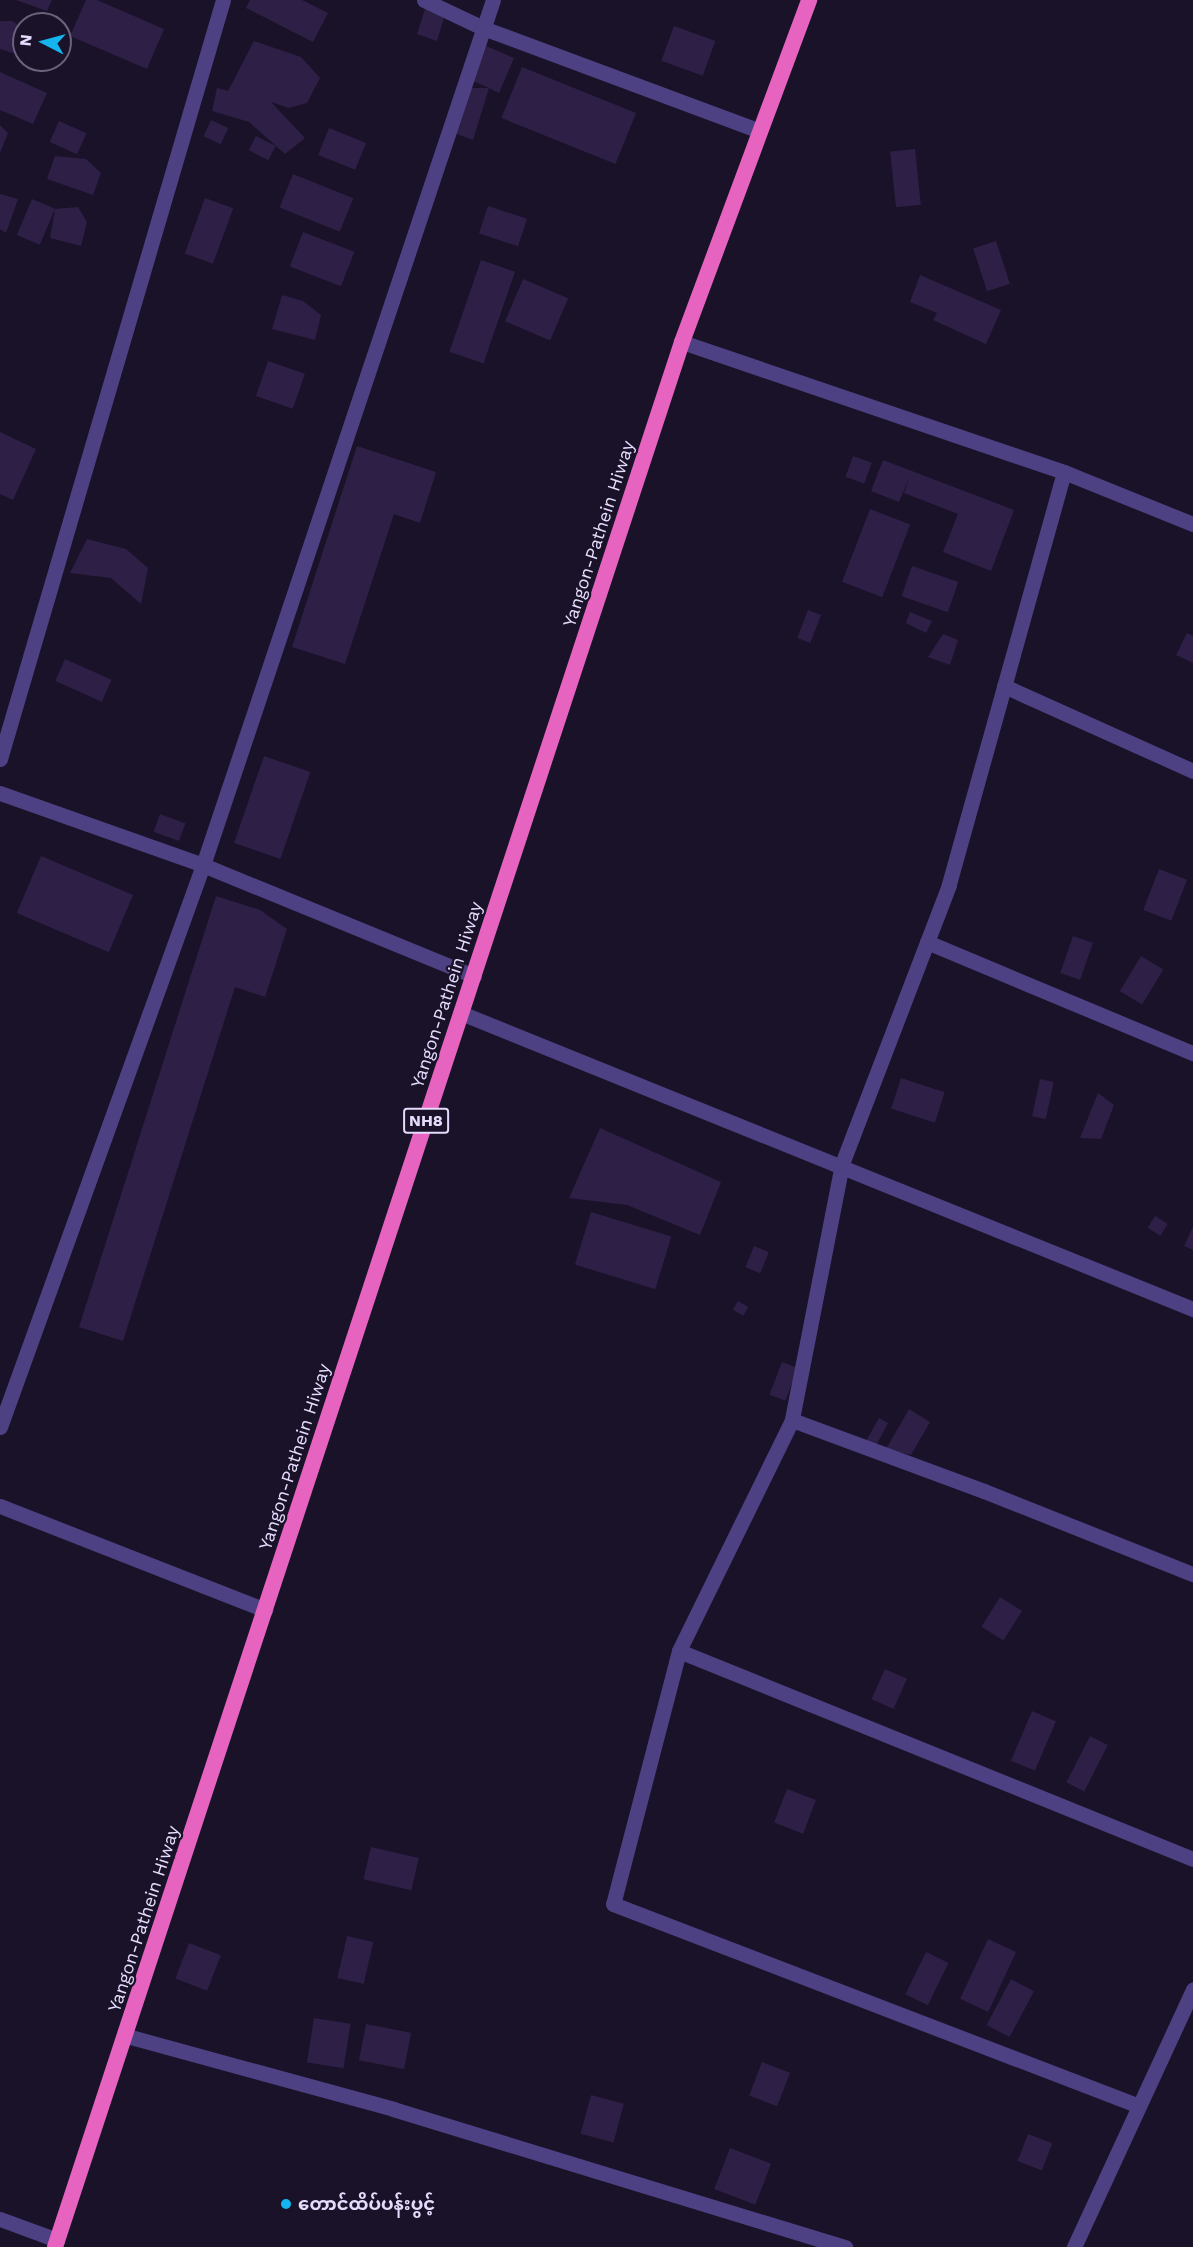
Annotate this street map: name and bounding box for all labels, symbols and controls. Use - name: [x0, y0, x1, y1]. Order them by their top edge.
- north arrow: [12, 12, 72, 72]
- text: N: [16, 33, 36, 47]
- street label: Yangon-Pathein Hiway: [559, 438, 639, 630]
- street label: Yangon-Pathein Hiway: [407, 899, 487, 1091]
- road number: NH8: [402, 1108, 450, 1134]
- street label: Yangon-Pathein Hiway: [255, 1361, 335, 1553]
- street label: Yangon-Pathein Hiway: [104, 1823, 184, 2015]
- place label: တောင်ထိပ်ပန်းပွင့်: [298, 2193, 435, 2215]
- marker: တောင်ထိပ်ပန်းပွင့်: [279, 2197, 293, 2211]

